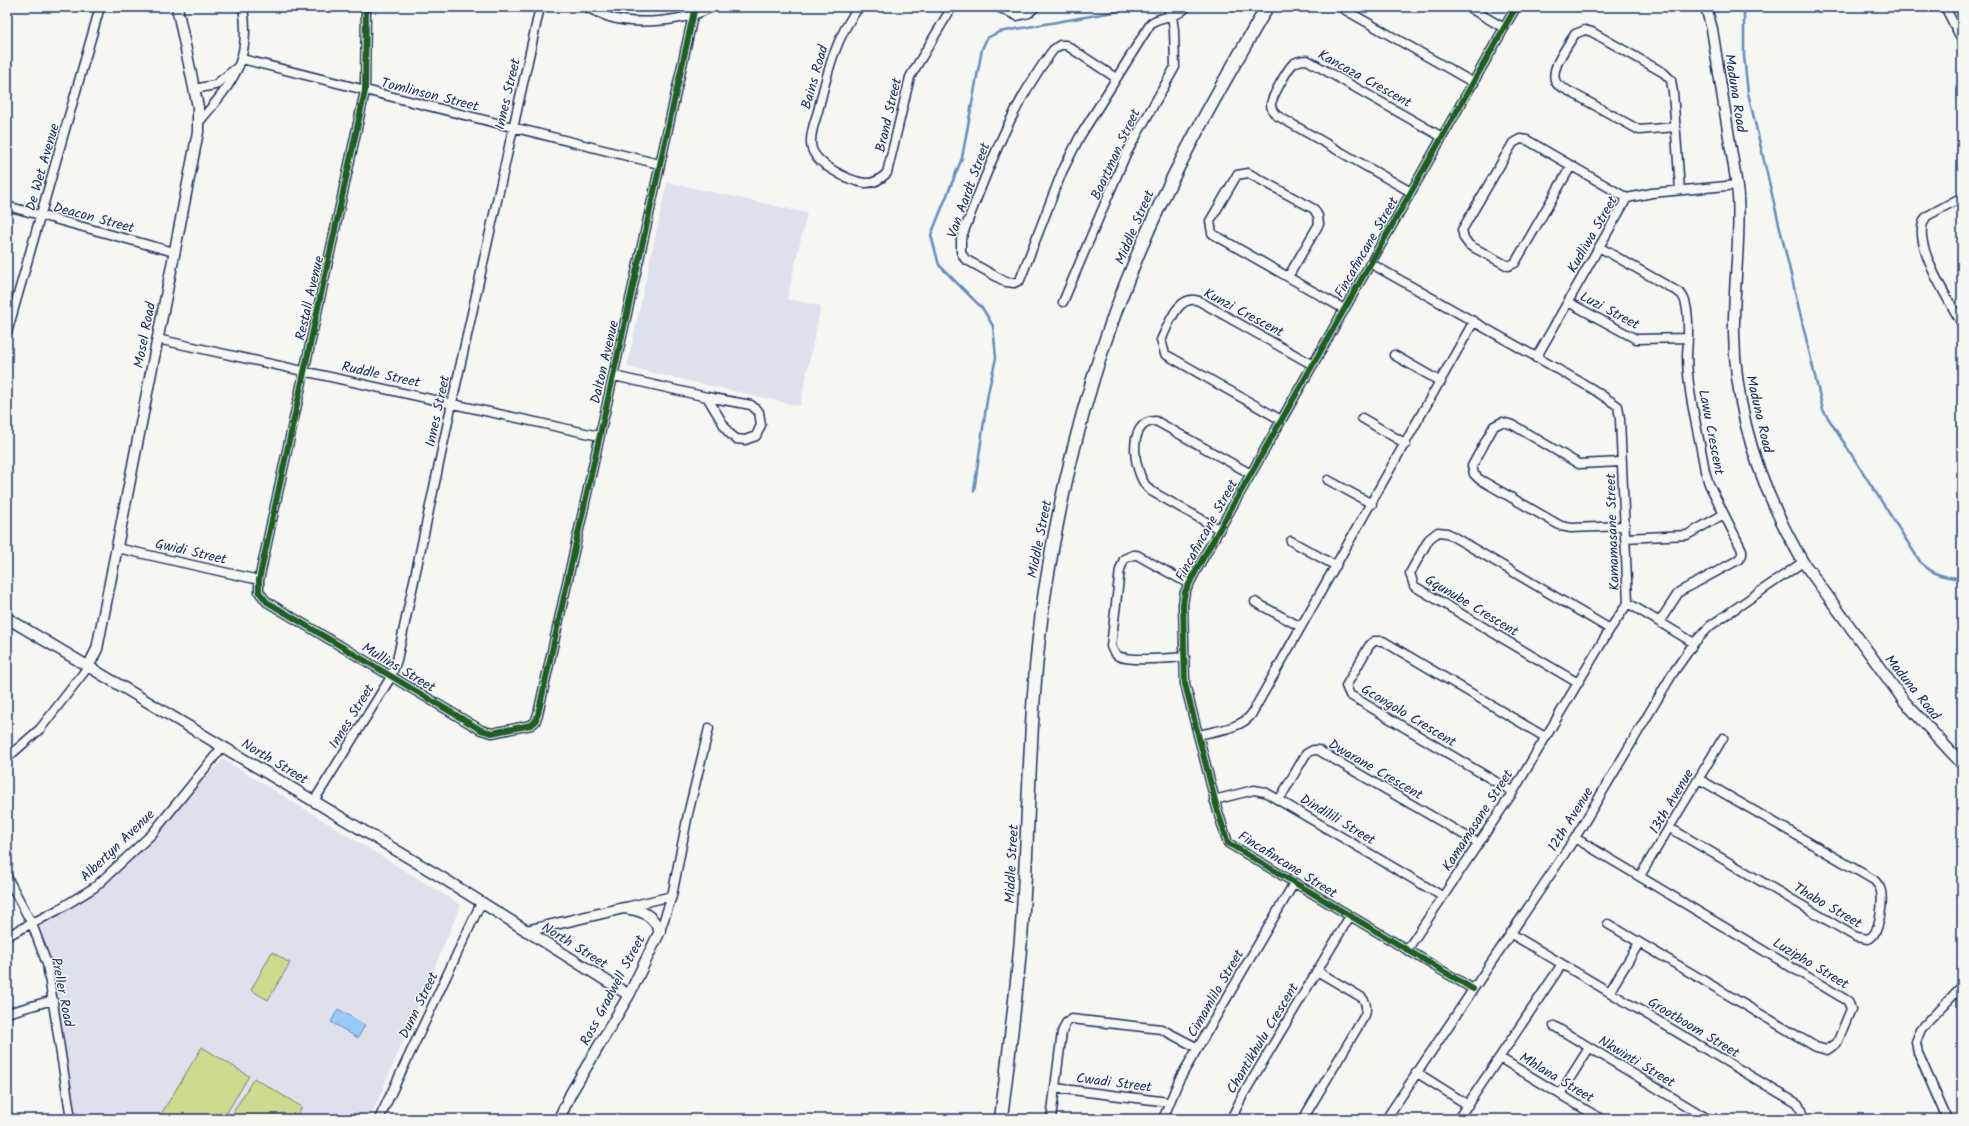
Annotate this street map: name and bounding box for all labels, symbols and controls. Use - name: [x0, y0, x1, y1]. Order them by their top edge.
- street label: Bains Road: [795, 42, 835, 112]
- street label: Kancaza Crescent: [1314, 44, 1416, 114]
- street label: Maduna Road: [1718, 52, 1752, 135]
- street label: Innes Street: [489, 56, 527, 132]
- street label: Tomlinson Street: [379, 72, 482, 118]
- street label: Brand Street: [870, 75, 908, 155]
- street label: Baartman Street: [1085, 105, 1147, 204]
- street label: De Wet Avenue: [20, 120, 66, 214]
- street label: Van Aardt Street: [941, 139, 997, 241]
- street label: Middle Street: [1109, 186, 1161, 268]
- street label: Kudliwa Street: [1562, 191, 1624, 277]
- street label: Fincafincane Street: [1329, 192, 1405, 302]
- street label: Deacon Street: [51, 197, 137, 239]
- street label: Restall Avenue: [290, 253, 331, 343]
- street label: Kunzi Crescent: [1199, 282, 1288, 344]
- street label: Luzi Street: [1576, 286, 1644, 336]
- street label: Mosel Road: [128, 299, 162, 370]
- street label: Dalton Avenue: [585, 318, 625, 406]
- street label: Ruddle Street: [340, 356, 423, 394]
- street label: Innes Street: [420, 373, 456, 449]
- street label: Maduna Road: [1739, 373, 1779, 456]
- street label: Lawu Crescent: [1692, 388, 1730, 477]
- street label: Kamamasane Street: [1600, 472, 1626, 591]
- street label: Fincafincane Street: [1170, 475, 1244, 585]
- street label: Middle Street: [1022, 498, 1058, 580]
- street label: Gwidi Street: [153, 533, 229, 571]
- street label: Gqunube Crescent: [1420, 569, 1523, 643]
- street label: Mullins Street: [357, 637, 440, 699]
- street label: Maduna Road: [1879, 650, 1946, 726]
- street label: Innes Street: [323, 679, 381, 753]
- street label: Gcongolo Crescent: [1357, 679, 1461, 753]
- street label: North Street: [237, 733, 313, 791]
- street label: Dwarane Crescent: [1324, 734, 1428, 806]
- street label: 13th Avenue: [1644, 764, 1700, 838]
- street label: Kamamasane Street: [1437, 765, 1519, 876]
- street label: 12th Avenue: [1542, 782, 1600, 856]
- street label: Dindilili Street: [1295, 789, 1380, 851]
- street label: Albertyn Avenue: [75, 804, 161, 887]
- street label: Middle Street: [999, 823, 1025, 904]
- street label: Fincafincane Street: [1234, 825, 1342, 905]
- street label: Thabo Street: [1789, 877, 1867, 935]
- street label: North Street: [537, 917, 612, 975]
- street label: Ross Gradwell Street: [574, 931, 652, 1050]
- street label: Luzipho Street: [1768, 932, 1853, 996]
- street label: Cimamlilo Street: [1182, 945, 1250, 1042]
- street label: Preller Road: [45, 956, 80, 1030]
- street label: Dunn Street: [393, 968, 445, 1043]
- street label: Chantikhulu Crescent: [1221, 978, 1305, 1098]
- street label: Grootboom Street: [1643, 992, 1744, 1064]
- street label: Nkwinti Street: [1594, 1030, 1680, 1094]
- street label: Mhlana Street: [1515, 1047, 1599, 1109]
- street label: Cwadi Street: [1075, 1067, 1153, 1099]

